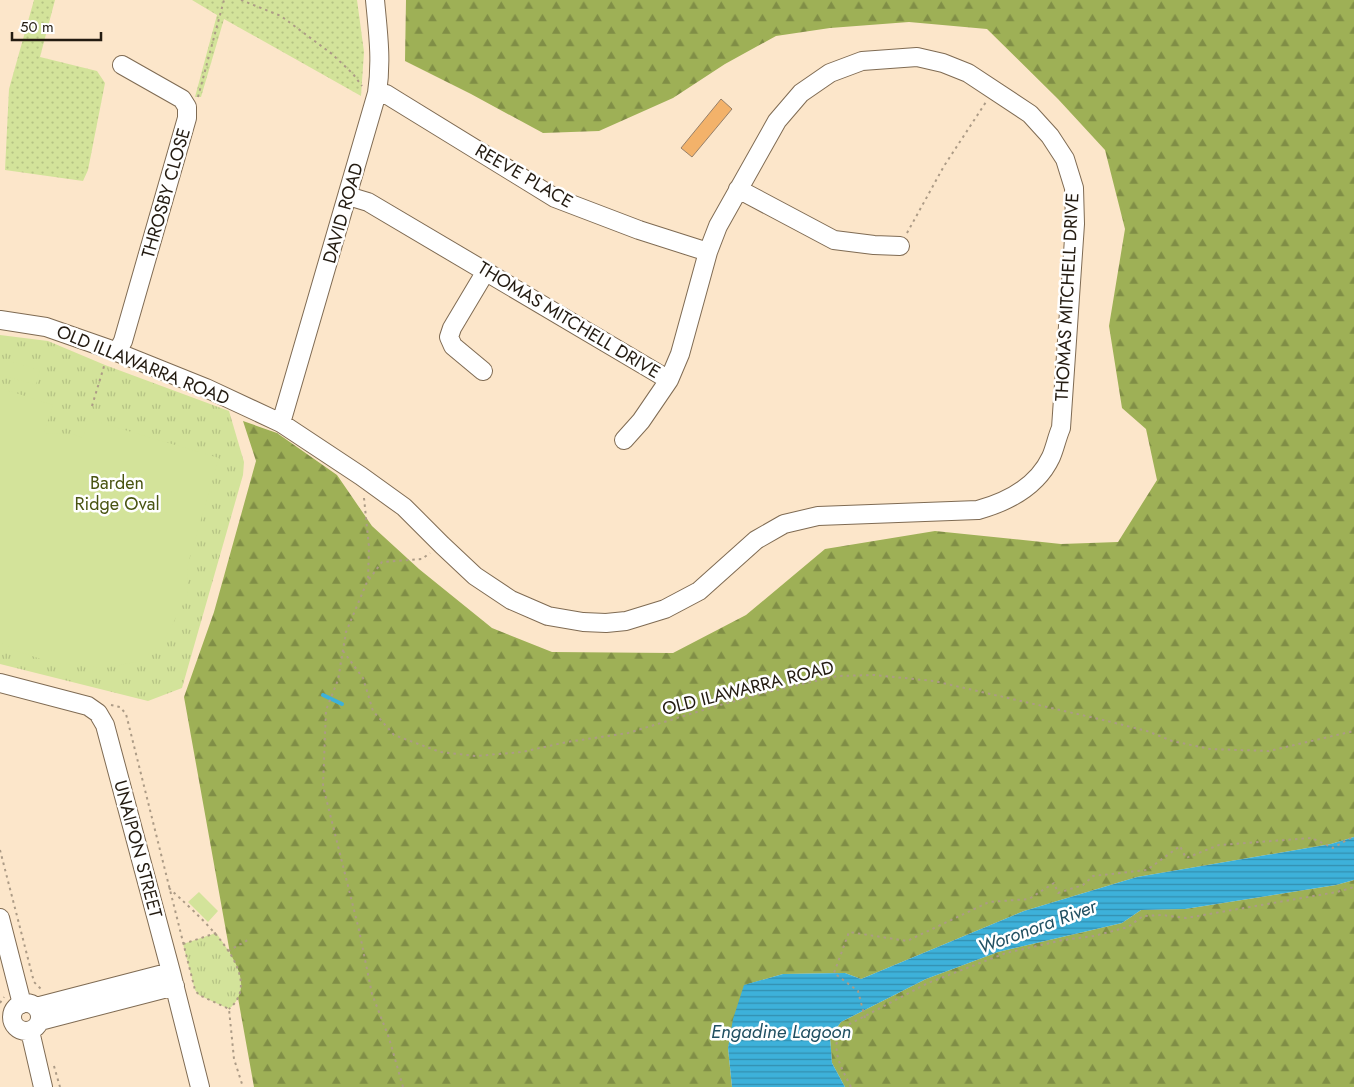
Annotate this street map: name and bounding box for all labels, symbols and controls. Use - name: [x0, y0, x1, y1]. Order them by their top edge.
- scale bar: [12, 10, 101, 42]
- text: 50 m: [20, 16, 54, 38]
- street label: THROSBY CLOSE: [135, 125, 197, 261]
- street label: REEVE PLACE: [470, 137, 578, 215]
- street label: DAVID ROAD: [316, 160, 370, 266]
- street label: THOMAS MITCHELL DRIVE: [1049, 192, 1085, 402]
- street label: THOMAS MITCHELL DRIVE: [473, 255, 665, 385]
- street label: OLD ILLAWARRA ROAD: [53, 318, 233, 412]
- park label: Barden Ridge Oval: [74, 470, 160, 517]
- street label: OLD ILAWARRA ROAD: [659, 654, 837, 722]
- street label: UNAIPON STREET: [107, 777, 169, 921]
- water label: Woronora River: [974, 892, 1102, 960]
- water label: Engadine Lagoon: [711, 1018, 851, 1045]

